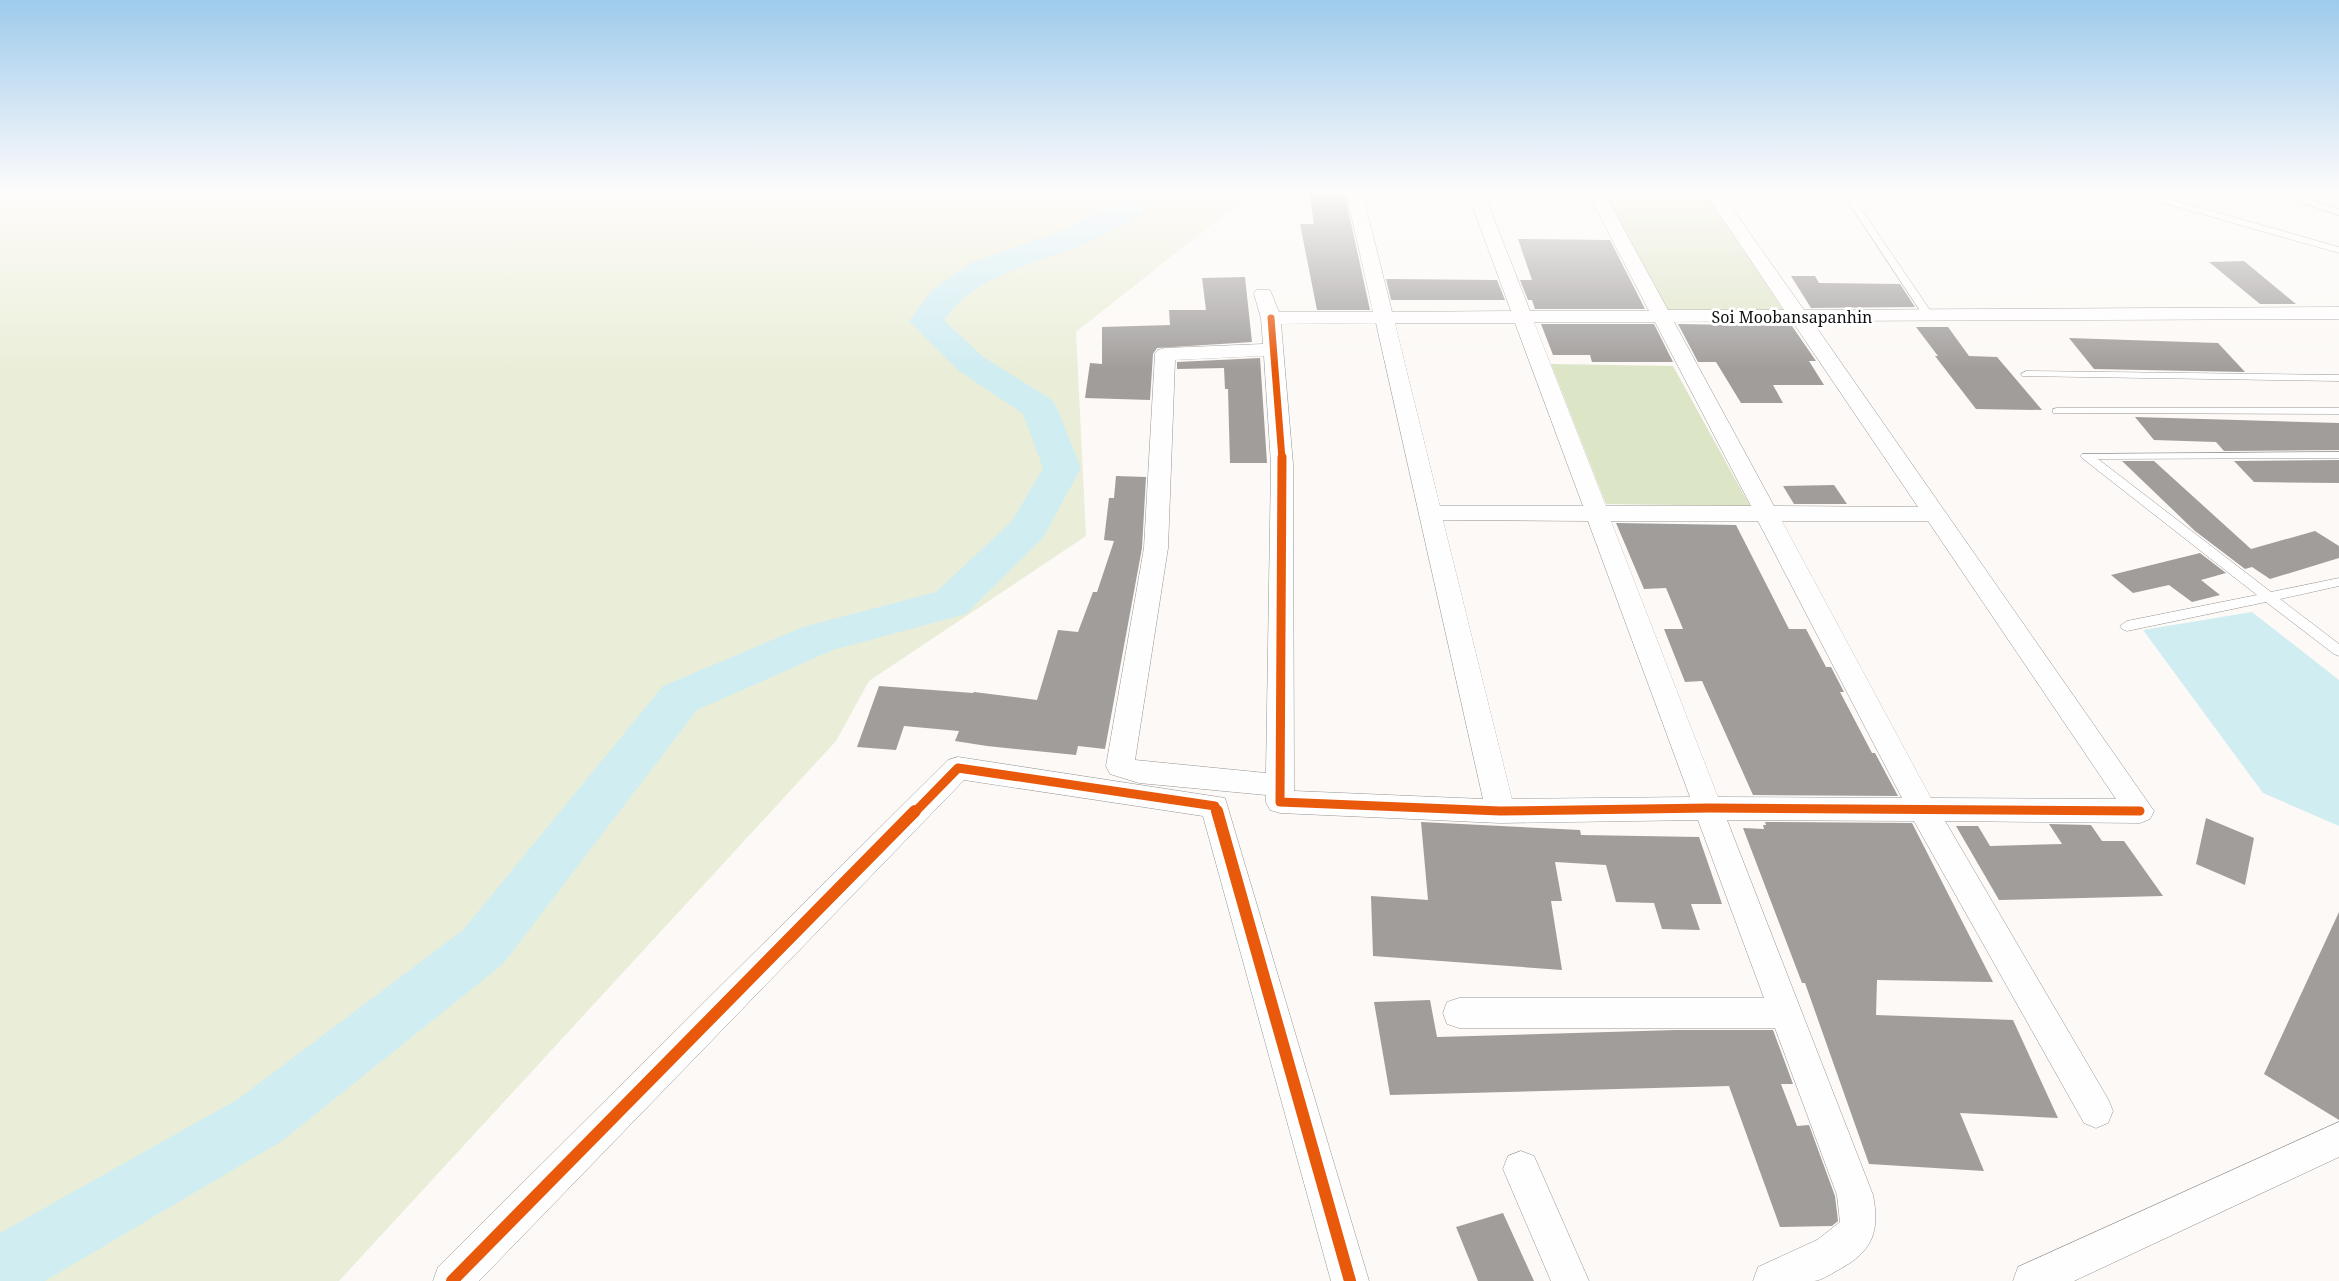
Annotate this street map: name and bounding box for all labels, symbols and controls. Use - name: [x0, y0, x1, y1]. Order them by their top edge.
- street label: Soi Moobansapanhin: [1712, 306, 1872, 328]

